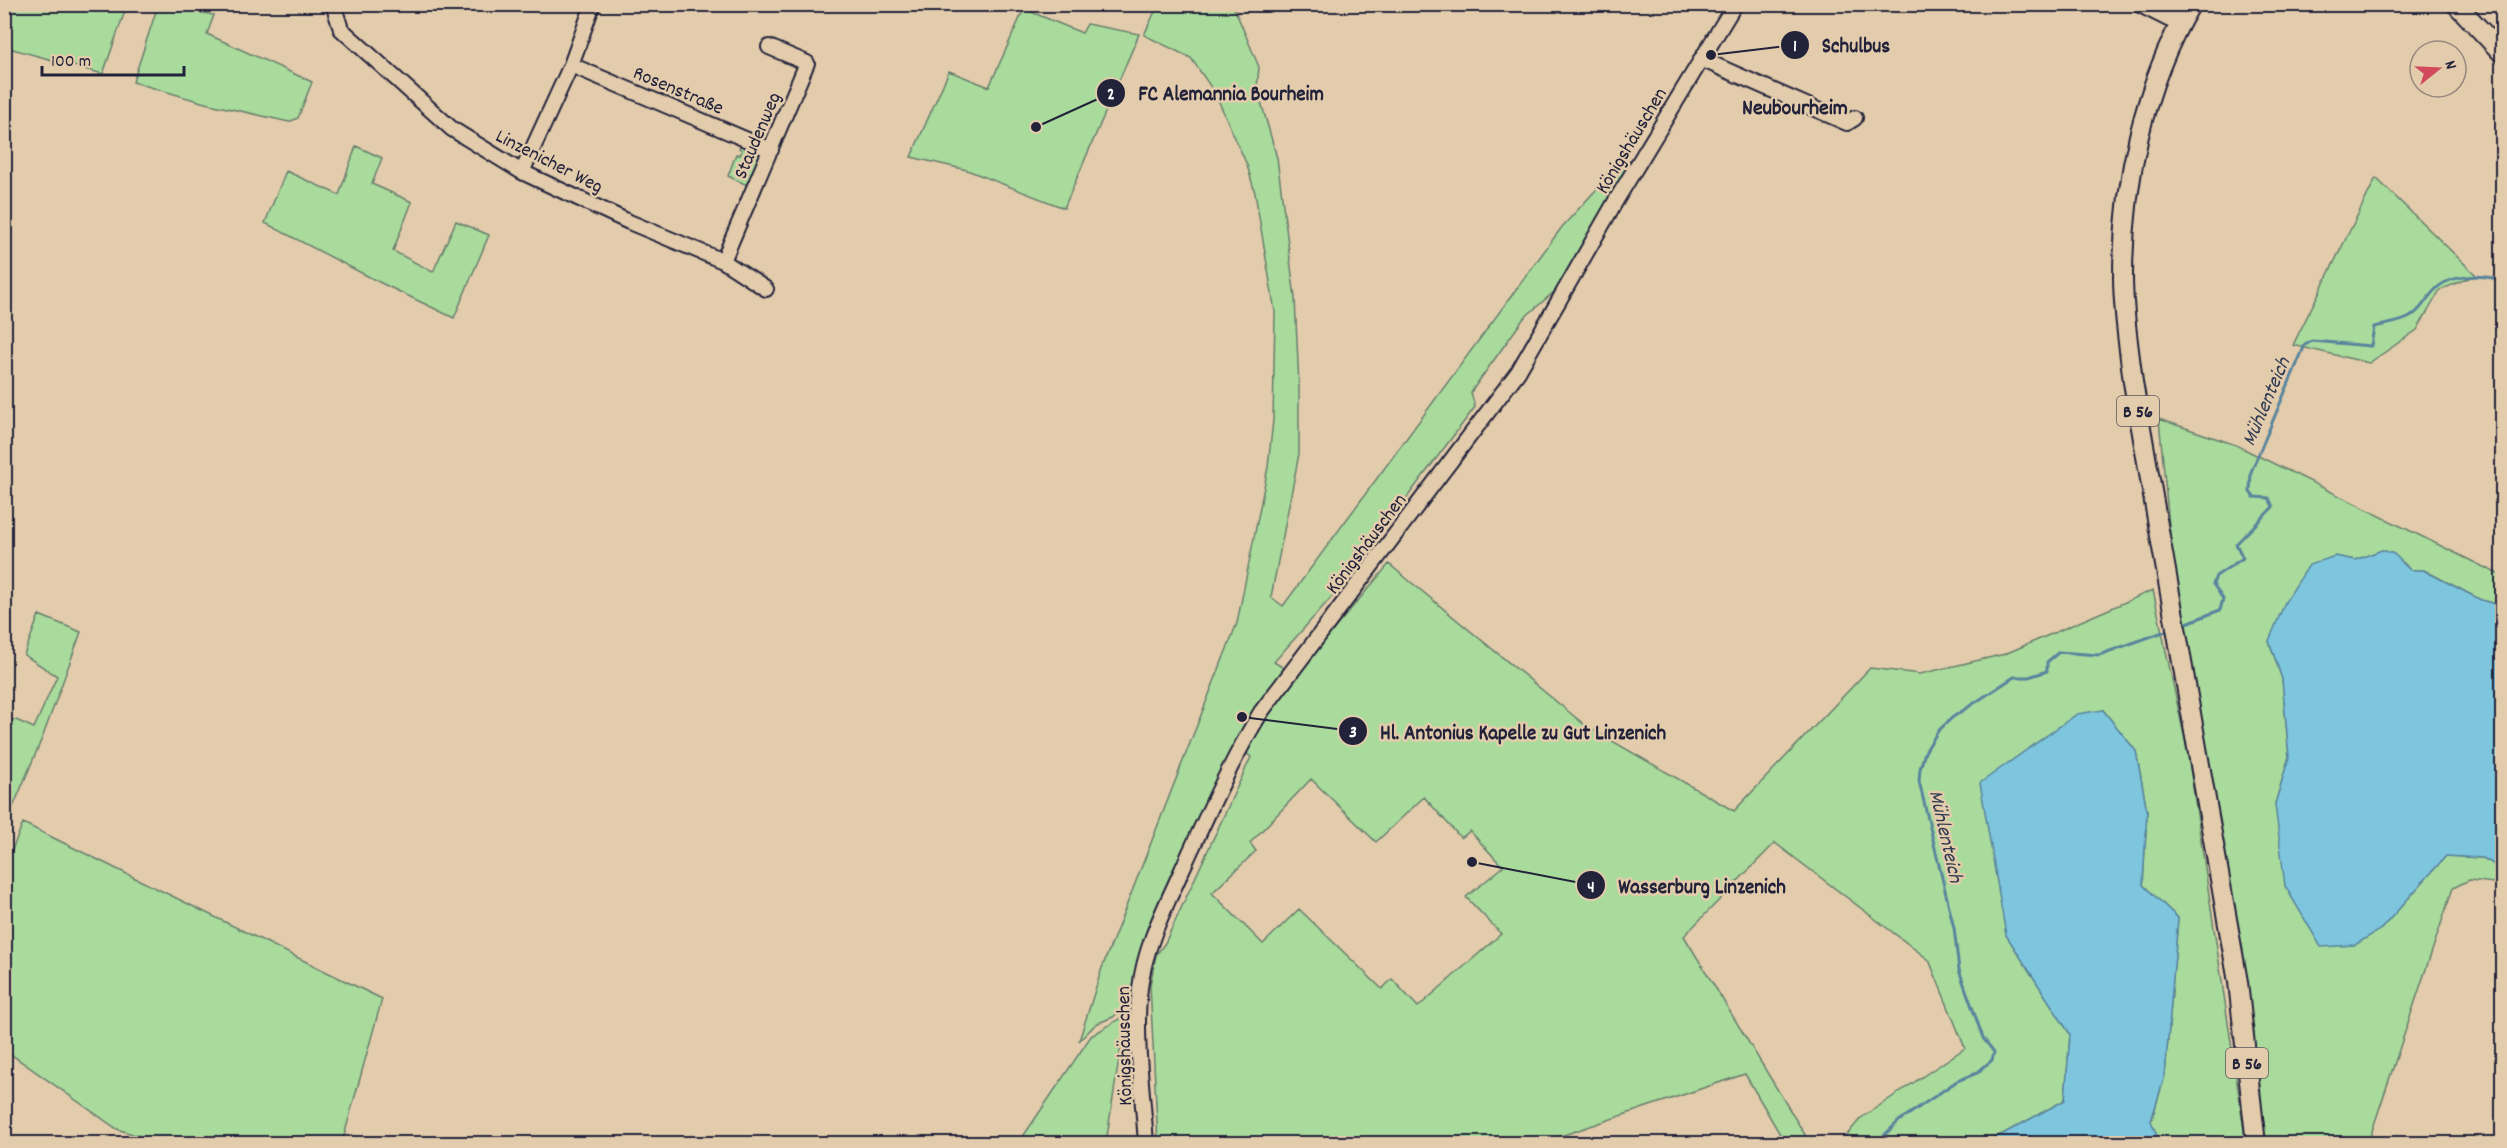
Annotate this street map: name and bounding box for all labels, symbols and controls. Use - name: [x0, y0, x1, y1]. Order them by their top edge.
- callout: Schulbus: [1780, 25, 1902, 64]
- text: Schulbus: [1822, 33, 1890, 63]
- text: 1: [1793, 35, 1797, 60]
- scale bar: [42, 39, 184, 77]
- north arrow: [2408, 39, 2468, 99]
- text: 100 m: [51, 50, 91, 75]
- text: N: [2438, 58, 2462, 73]
- street label: Rosenstraße: [628, 60, 728, 123]
- callout: FC Alemannia Bourheim: [1096, 73, 1336, 112]
- text: FC Alemannia Bourheim: [1138, 81, 1324, 111]
- text: 2: [1107, 83, 1115, 108]
- street label: Königshäuschen: [1590, 83, 1675, 200]
- street label: Staudenweg: [728, 88, 790, 184]
- district label: Neubourheim: [1742, 94, 1848, 125]
- street label: Linzenicher Weg: [490, 124, 607, 202]
- water label: Mühlenteich: [2236, 352, 2300, 451]
- road number: B 56: [2117, 396, 2159, 426]
- street label: Königshäuschen: [1320, 489, 1415, 601]
- callout: Hl. Antonius Kapelle zu Gut Linzenich: [1338, 712, 1678, 751]
- text: Hl. Antonius Kapelle zu Gut Linzenich: [1380, 720, 1666, 750]
- text: 3: [1349, 721, 1357, 746]
- water label: Mühlenteich: [1919, 788, 1970, 887]
- callout: Wasserburg Linzenich: [1576, 866, 1798, 905]
- text: Wasserburg Linzenich: [1618, 874, 1786, 904]
- text: 4: [1587, 876, 1595, 901]
- street label: Königshäuschen: [1111, 986, 1141, 1106]
- road number: B 56: [2226, 1048, 2268, 1078]

